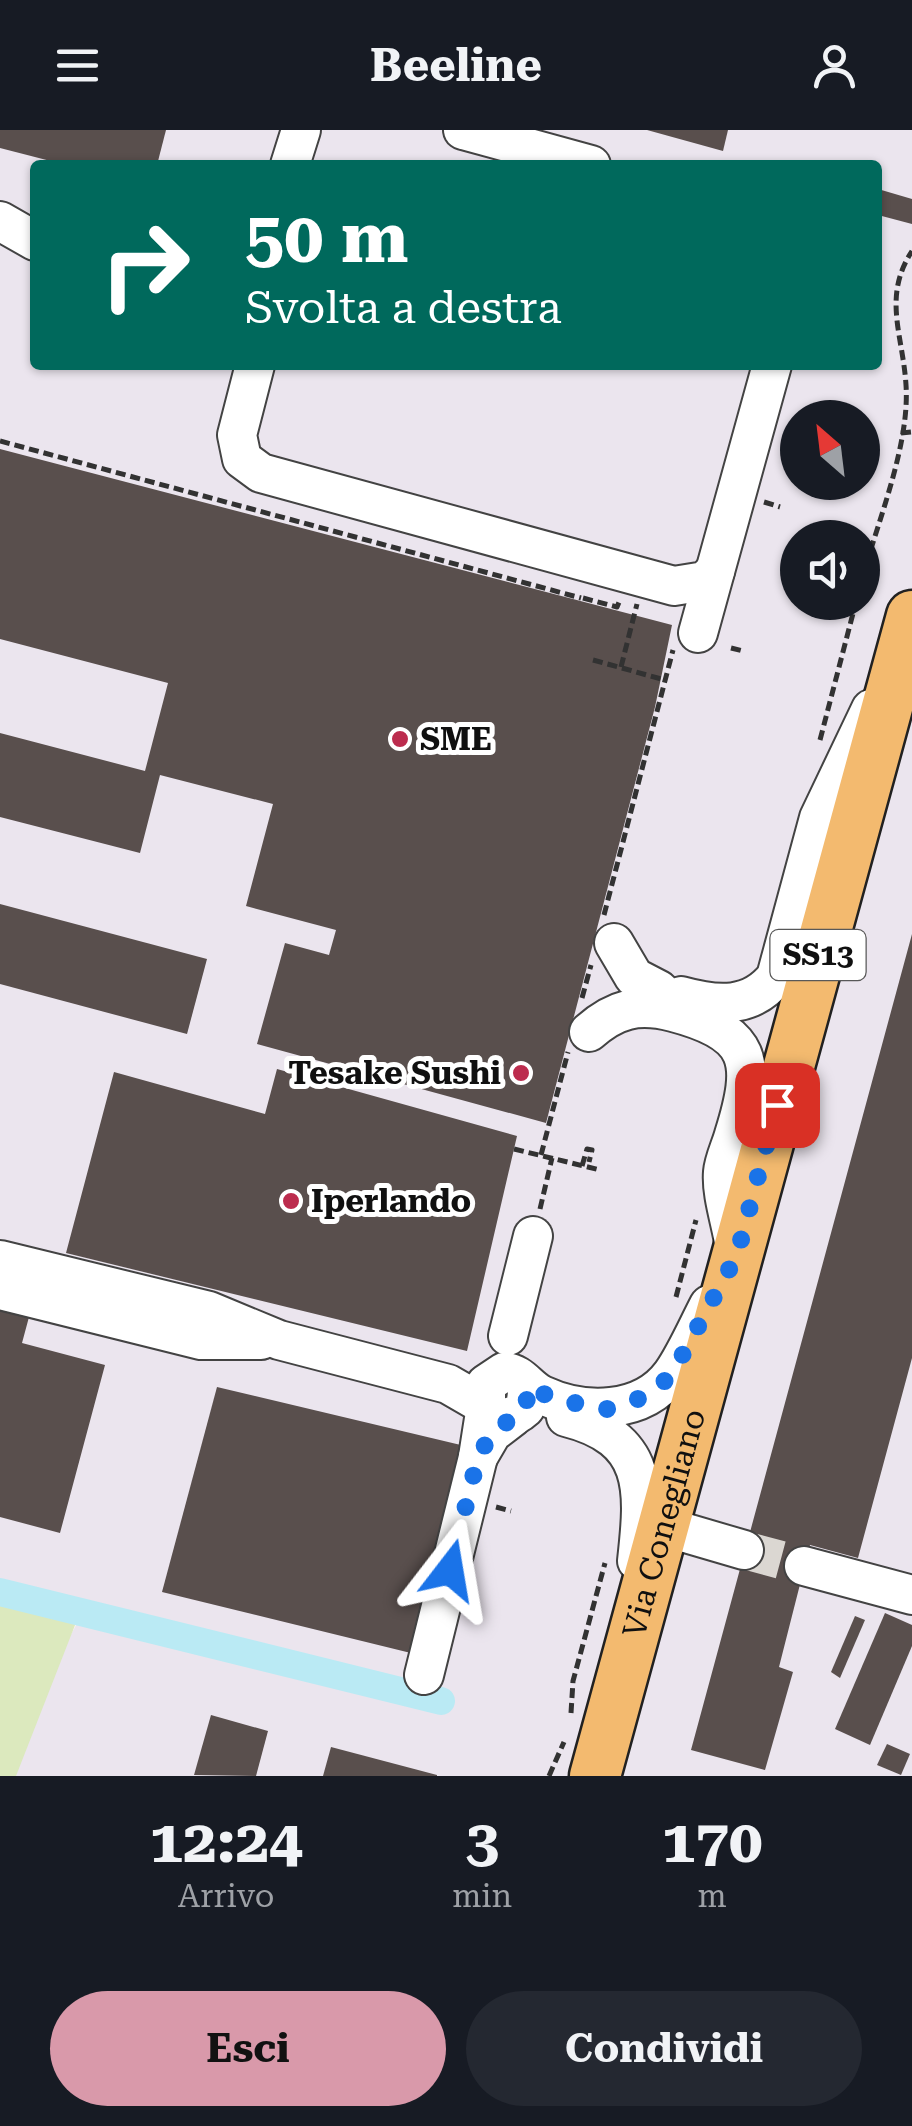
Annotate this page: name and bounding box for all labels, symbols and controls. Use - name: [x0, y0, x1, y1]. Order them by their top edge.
- icon: menu: [50, 38, 105, 93]
- icon: person: [807, 38, 862, 93]
- text: Beeline: [370, 39, 542, 92]
- text: 50 m: [245, 197, 409, 279]
- icon: right: [80, 200, 210, 330]
- text: Svolta a destra: [245, 281, 562, 334]
- north arrow: [780, 400, 880, 500]
- map controls: [780, 400, 880, 620]
- button: sound: [780, 520, 880, 620]
- place label: SME: [420, 720, 492, 758]
- marker: SME: [389, 728, 411, 750]
- road number: SS13: [770, 930, 866, 980]
- place label: Tesake Sushi: [288, 1054, 501, 1092]
- marker: Tesake Sushi: [510, 1062, 532, 1084]
- pin: [735, 1063, 820, 1148]
- icon: arrive: [750, 1078, 805, 1133]
- place label: Iperlando: [311, 1182, 471, 1220]
- marker: Iperlando: [280, 1190, 302, 1212]
- street label: Via Conegliano: [615, 1405, 713, 1642]
- position arrow: [398, 1518, 502, 1622]
- text: 12:24: [149, 1806, 303, 1877]
- text: 3: [465, 1806, 499, 1877]
- text: 170: [662, 1806, 763, 1877]
- text: Arrivo: [178, 1877, 274, 1915]
- text: min: [452, 1877, 512, 1915]
- text: m: [698, 1877, 727, 1915]
- button: Esci: [50, 1991, 446, 2106]
- button: Condividi: [466, 1991, 862, 2106]

